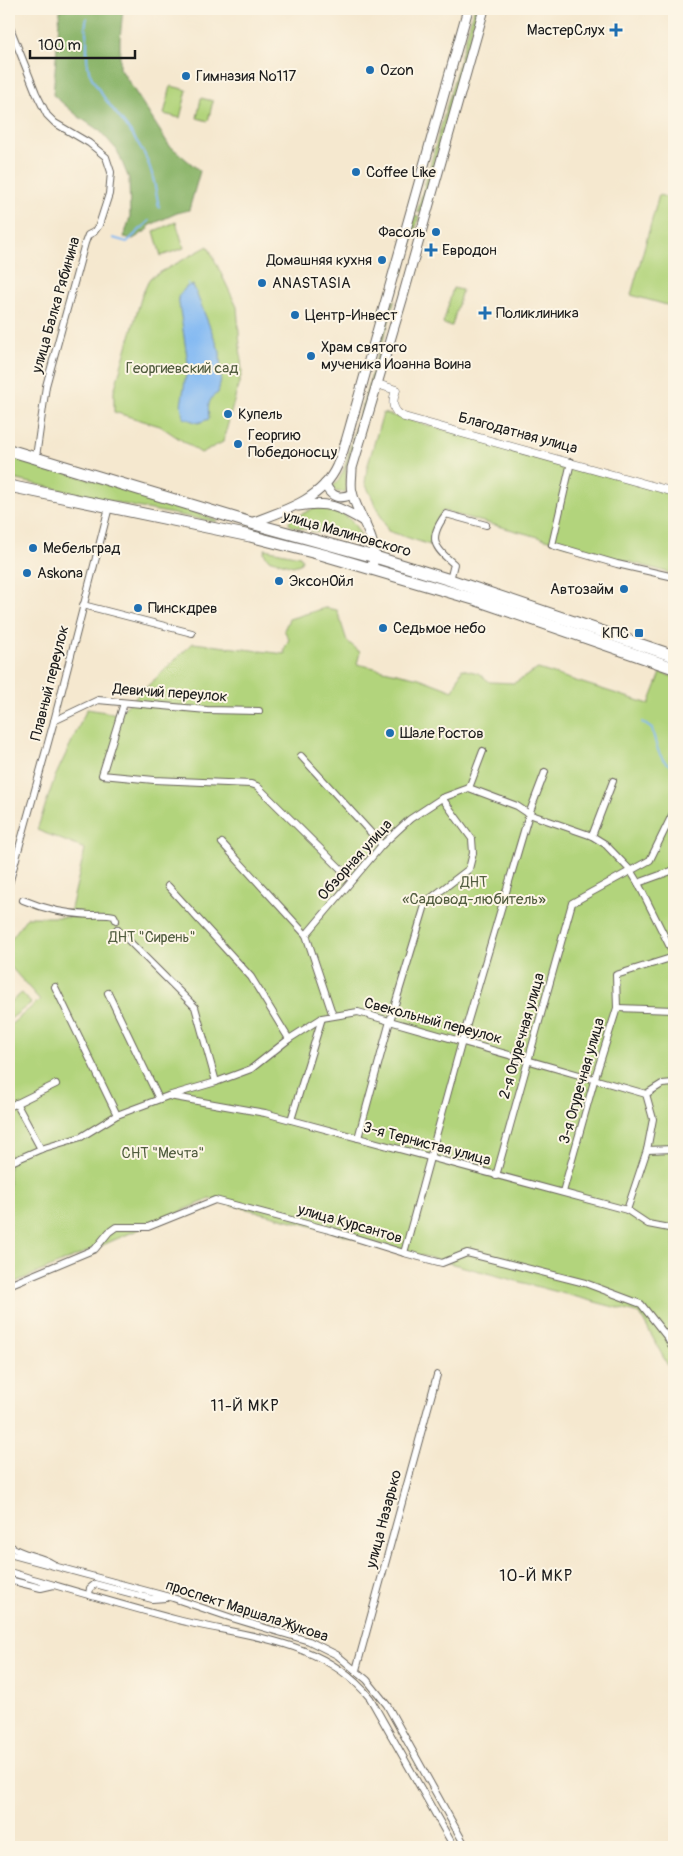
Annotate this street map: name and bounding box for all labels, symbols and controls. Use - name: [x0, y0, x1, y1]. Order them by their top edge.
- place label: МастерСлух: [527, 21, 605, 40]
- marker: МастерСлух: [609, 23, 623, 37]
- scale bar: [30, 28, 135, 60]
- text: 100 m: [38, 36, 81, 55]
- place label: Ozon: [380, 61, 414, 80]
- marker: Ozon: [364, 64, 376, 76]
- place label: Гимназия №117: [196, 67, 296, 86]
- marker: Гимназия №117: [180, 70, 192, 82]
- place label: Coffee Like: [366, 163, 437, 182]
- marker: Coffee Like: [350, 166, 362, 178]
- place label: Фасоль: [379, 223, 426, 242]
- marker: Фасоль: [430, 226, 442, 238]
- street label: улица Балка Рябинина: [27, 235, 85, 376]
- place label: Евродон: [442, 241, 497, 260]
- marker: Евродон: [424, 243, 438, 257]
- place label: Домашняя кухня: [265, 251, 372, 270]
- marker: Домашняя кухня: [376, 254, 388, 266]
- place label: ANASTASIA: [272, 274, 351, 293]
- marker: ANASTASIA: [256, 277, 268, 289]
- place label: Поликлиника: [496, 304, 579, 323]
- place label: Центр-Инвест: [305, 306, 398, 325]
- marker: Поликлиника: [478, 306, 492, 320]
- marker: Центр-Инвест: [289, 309, 301, 321]
- place label: Храм святого мученика Иоанна Воина: [321, 338, 471, 374]
- marker: Храм святого мученика Иоанна Воина: [305, 350, 317, 362]
- park label: Георгиевский сад: [126, 359, 238, 378]
- place label: Купель: [238, 405, 283, 424]
- marker: Купель: [222, 408, 234, 420]
- street label: Благодатная улица: [456, 408, 580, 458]
- place label: Георгию Победоносцу: [248, 426, 338, 462]
- marker: Георгию Победоносцу: [232, 438, 244, 450]
- street label: улица Малиновского: [280, 506, 413, 561]
- place label: Мебельград: [43, 539, 120, 558]
- marker: Мебельград: [27, 542, 39, 554]
- place label: Askona: [37, 564, 83, 583]
- marker: Askona: [21, 567, 33, 579]
- place label: ЭксонОйл: [289, 572, 354, 591]
- marker: ЭксонОйл: [273, 575, 285, 587]
- place label: Автозайм: [550, 580, 614, 599]
- marker: Автозайм: [618, 583, 630, 595]
- place label: Пинскдрев: [148, 599, 217, 618]
- marker: Пинскдрев: [132, 602, 144, 614]
- place label: Седьмое небо: [393, 619, 486, 638]
- marker: Седьмое небо: [377, 622, 389, 634]
- street label: Плавный переулок: [26, 623, 74, 743]
- place label: КПС: [602, 624, 629, 643]
- marker: КПС: [633, 627, 645, 639]
- street label: Девичий переулок: [111, 679, 228, 706]
- place label: Шале Ростов: [400, 724, 484, 743]
- marker: Шале Ростов: [384, 727, 396, 739]
- street label: Обзорная улица: [314, 815, 396, 904]
- park label: ДНТ «Садовод-любитель»: [402, 873, 546, 909]
- park label: ДНТ "Сирень": [107, 928, 196, 947]
- street label: 2-я Огуречная улица: [495, 971, 549, 1101]
- street label: Свекольный переулок: [362, 993, 504, 1049]
- street label: 3-я Огуречная улица: [555, 1016, 609, 1146]
- street label: 3-я Тернистая улица: [361, 1118, 493, 1170]
- park label: СНТ "Мечта": [122, 1144, 204, 1163]
- street label: улица Курсантов: [295, 1200, 404, 1248]
- district label: 11-Й МКР: [210, 1396, 280, 1416]
- street label: улица Назарько: [361, 1468, 406, 1571]
- district label: 10-Й МКР: [499, 1566, 573, 1586]
- street label: проспект Маршала Жукова: [163, 1576, 331, 1646]

